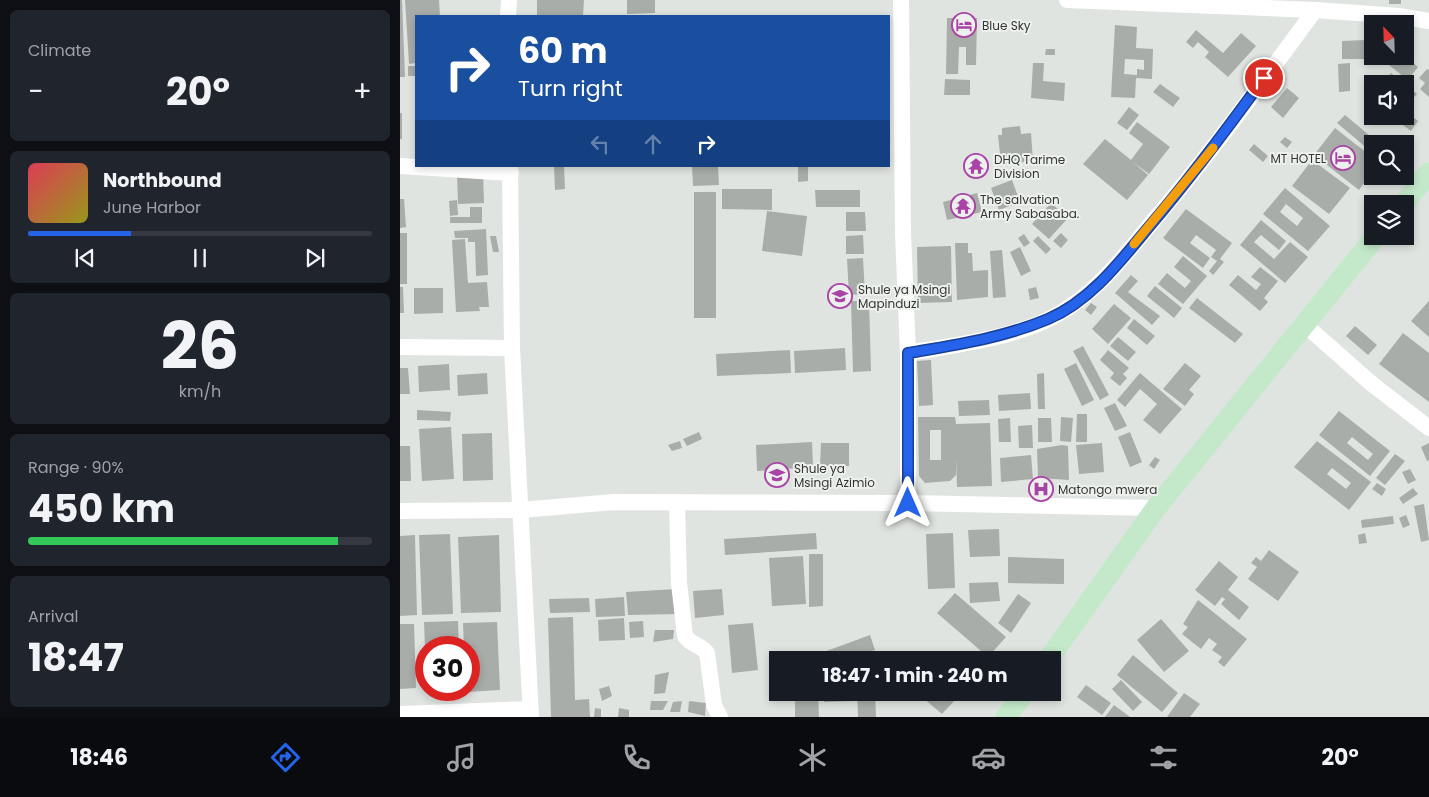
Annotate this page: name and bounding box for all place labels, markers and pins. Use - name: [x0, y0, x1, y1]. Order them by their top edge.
- hotel icon: Blue Sky: [951, 12, 977, 38]
- place label: Blue Sky: [982, 17, 1031, 34]
- pin: [1243, 57, 1285, 99]
- hotel icon: MT HOTEL: [1330, 145, 1356, 171]
- place label: MT HOTEL: [1270, 150, 1326, 167]
- place label: DHQ Tarime Division: [994, 151, 1065, 182]
- temple icon: DHQ Tarime Division: [963, 153, 989, 179]
- place label: The salvation Army Sabasaba.: [980, 191, 1079, 222]
- temple icon: The salvation Army Sabasaba.: [950, 193, 976, 219]
- place label: Shule ya Msingi Mapinduzi: [858, 281, 950, 312]
- school or university icon: Shule ya Msingi Mapinduzi: [827, 283, 853, 309]
- place label: Shule ya Msingi Azimio: [794, 460, 875, 491]
- school or university icon: Shule ya Msingi Azimio: [764, 462, 790, 488]
- hospital icon: Matongo mwera: [1028, 476, 1054, 502]
- place label: Matongo mwera: [1058, 481, 1157, 498]

